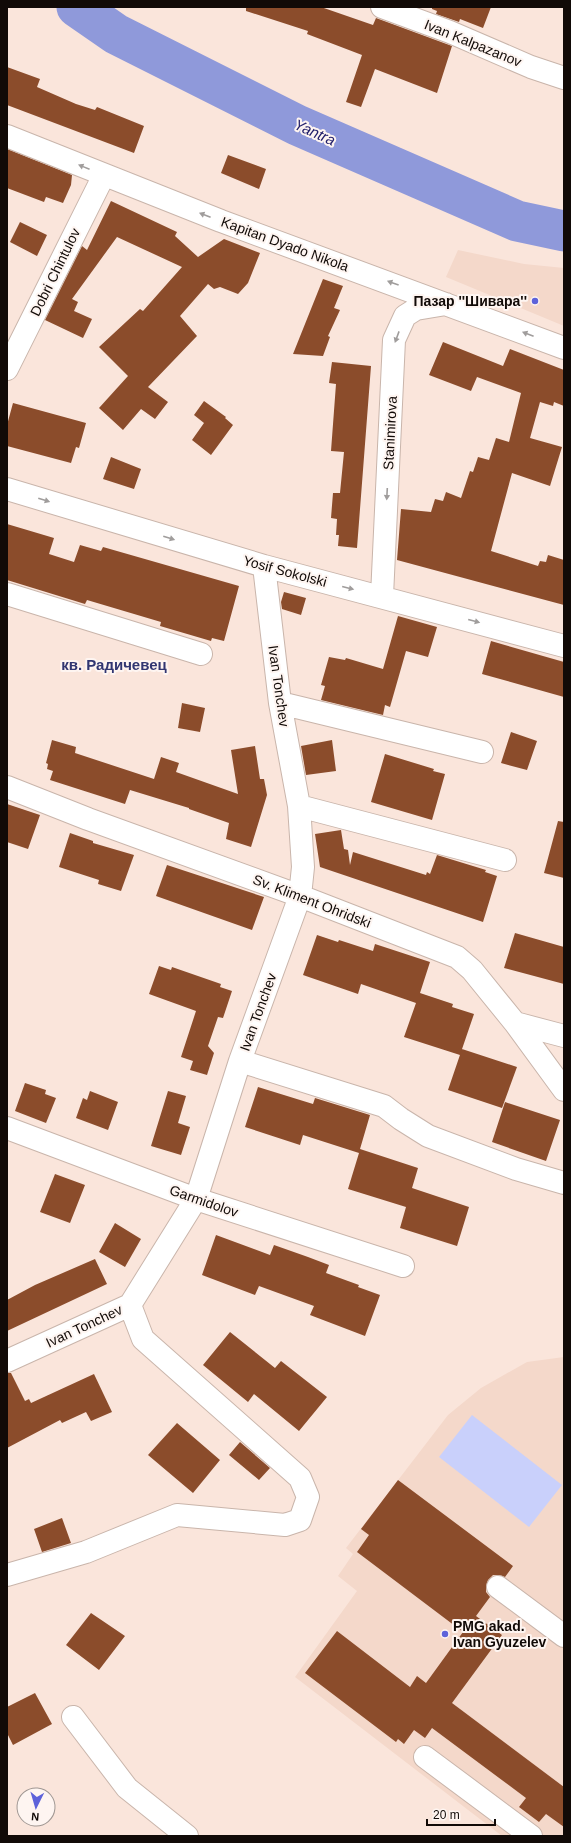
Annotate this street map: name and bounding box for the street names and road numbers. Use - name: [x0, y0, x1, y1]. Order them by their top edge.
- street label: Ivan Kalpazanov: [422, 16, 524, 70]
- street label: Kapitan Dyado Nikola: [219, 213, 351, 275]
- street label: Dobri Chintulov: [27, 225, 83, 319]
- street label: Stanimirova: [380, 395, 400, 470]
- street label: Yosif Sokolski: [241, 552, 329, 590]
- street label: Ivan Tonchev: [265, 644, 293, 728]
- street label: Sv. Kliment Ohridski: [251, 871, 373, 931]
- street label: Ivan Tonchev: [236, 971, 280, 1053]
- street label: Garmidolov: [168, 1182, 240, 1220]
- street label: Ivan Tonchev: [43, 1301, 125, 1351]

